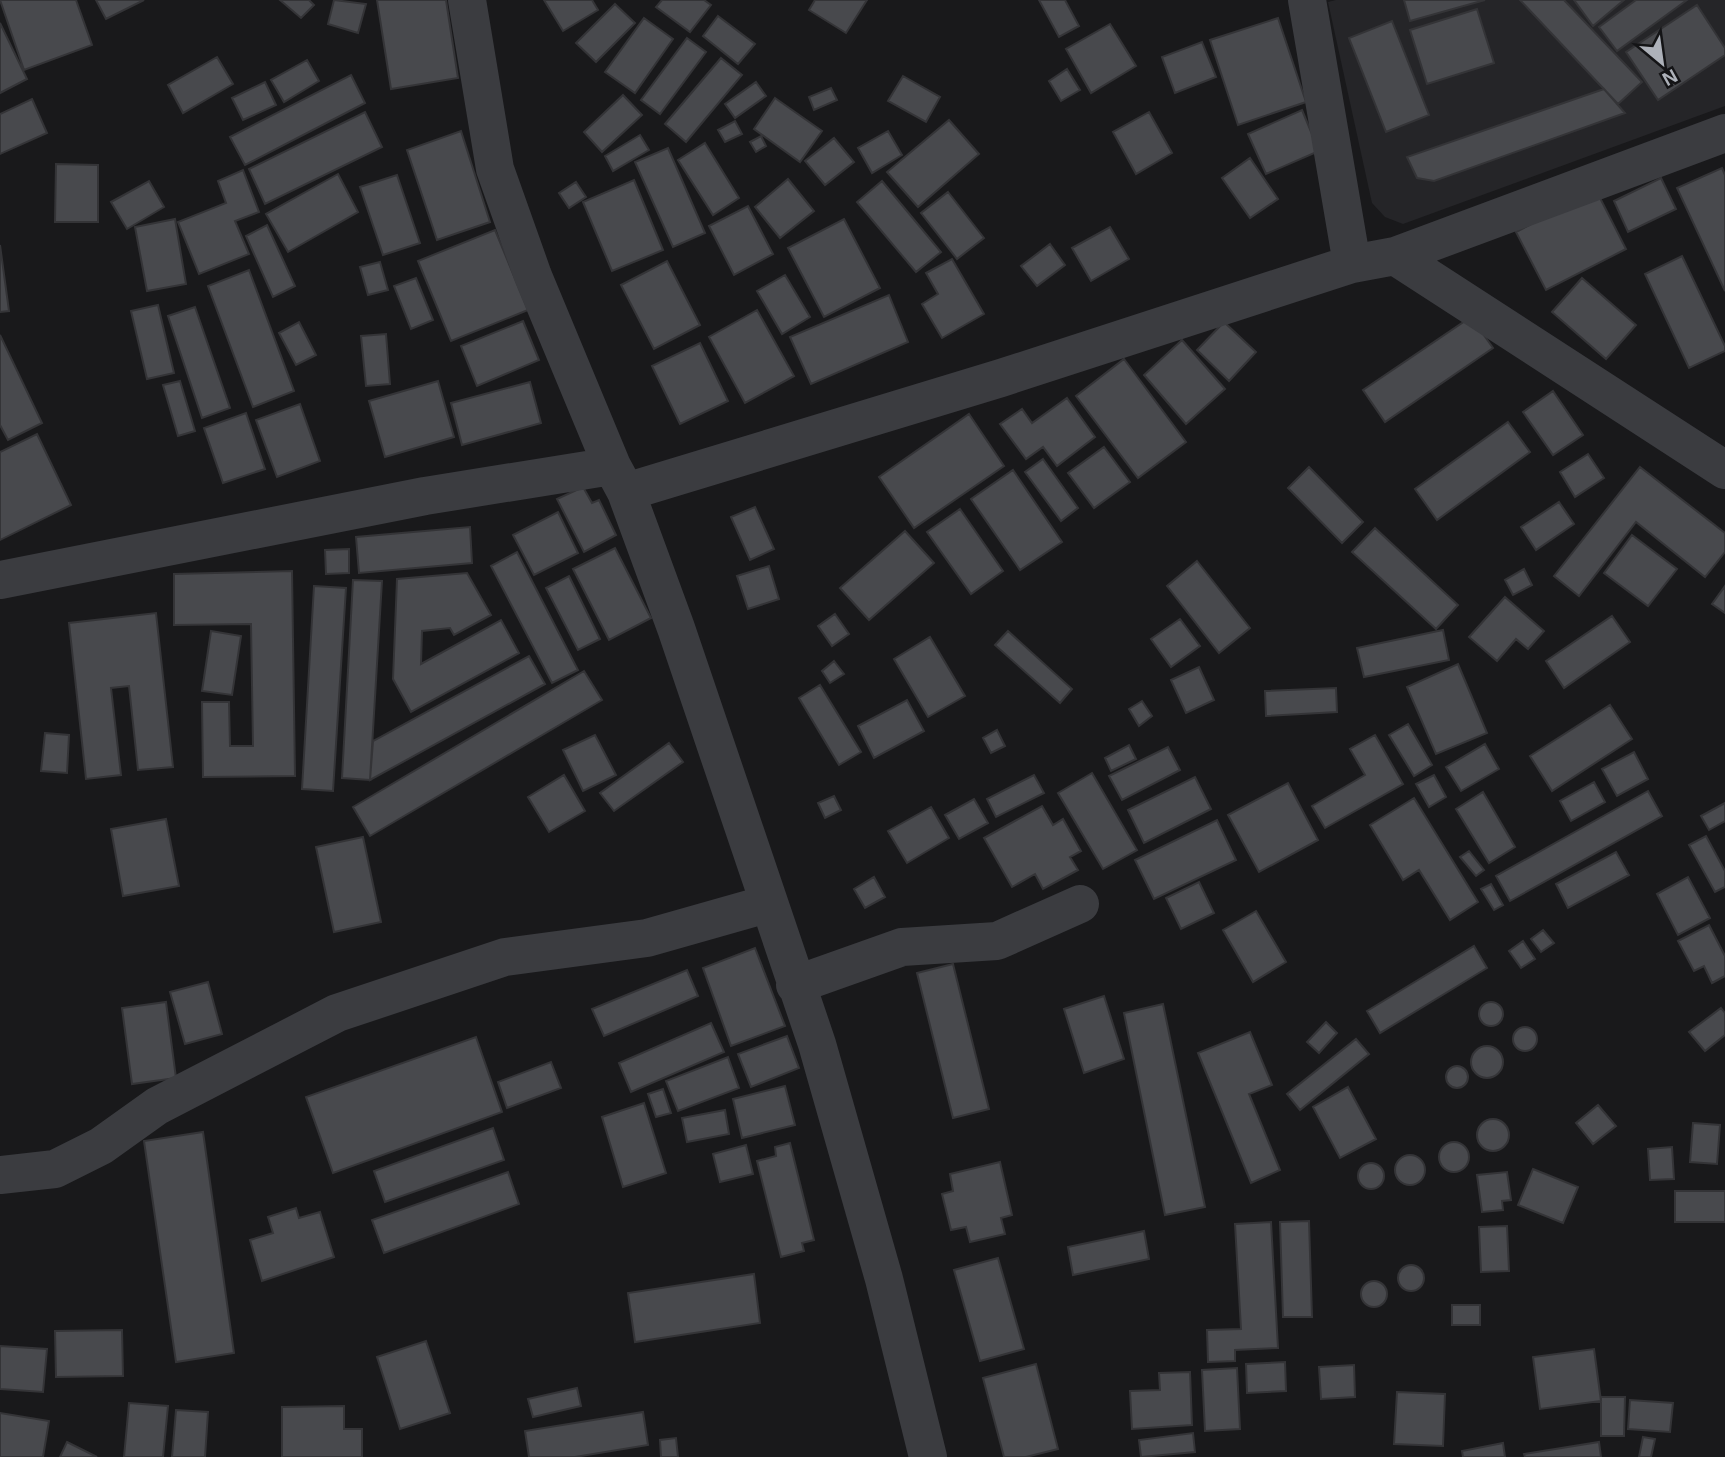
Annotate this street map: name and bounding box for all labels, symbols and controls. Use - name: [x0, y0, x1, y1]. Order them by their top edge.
- north arrow: [1627, 28, 1697, 98]
- text: N: [1659, 65, 1681, 90]

